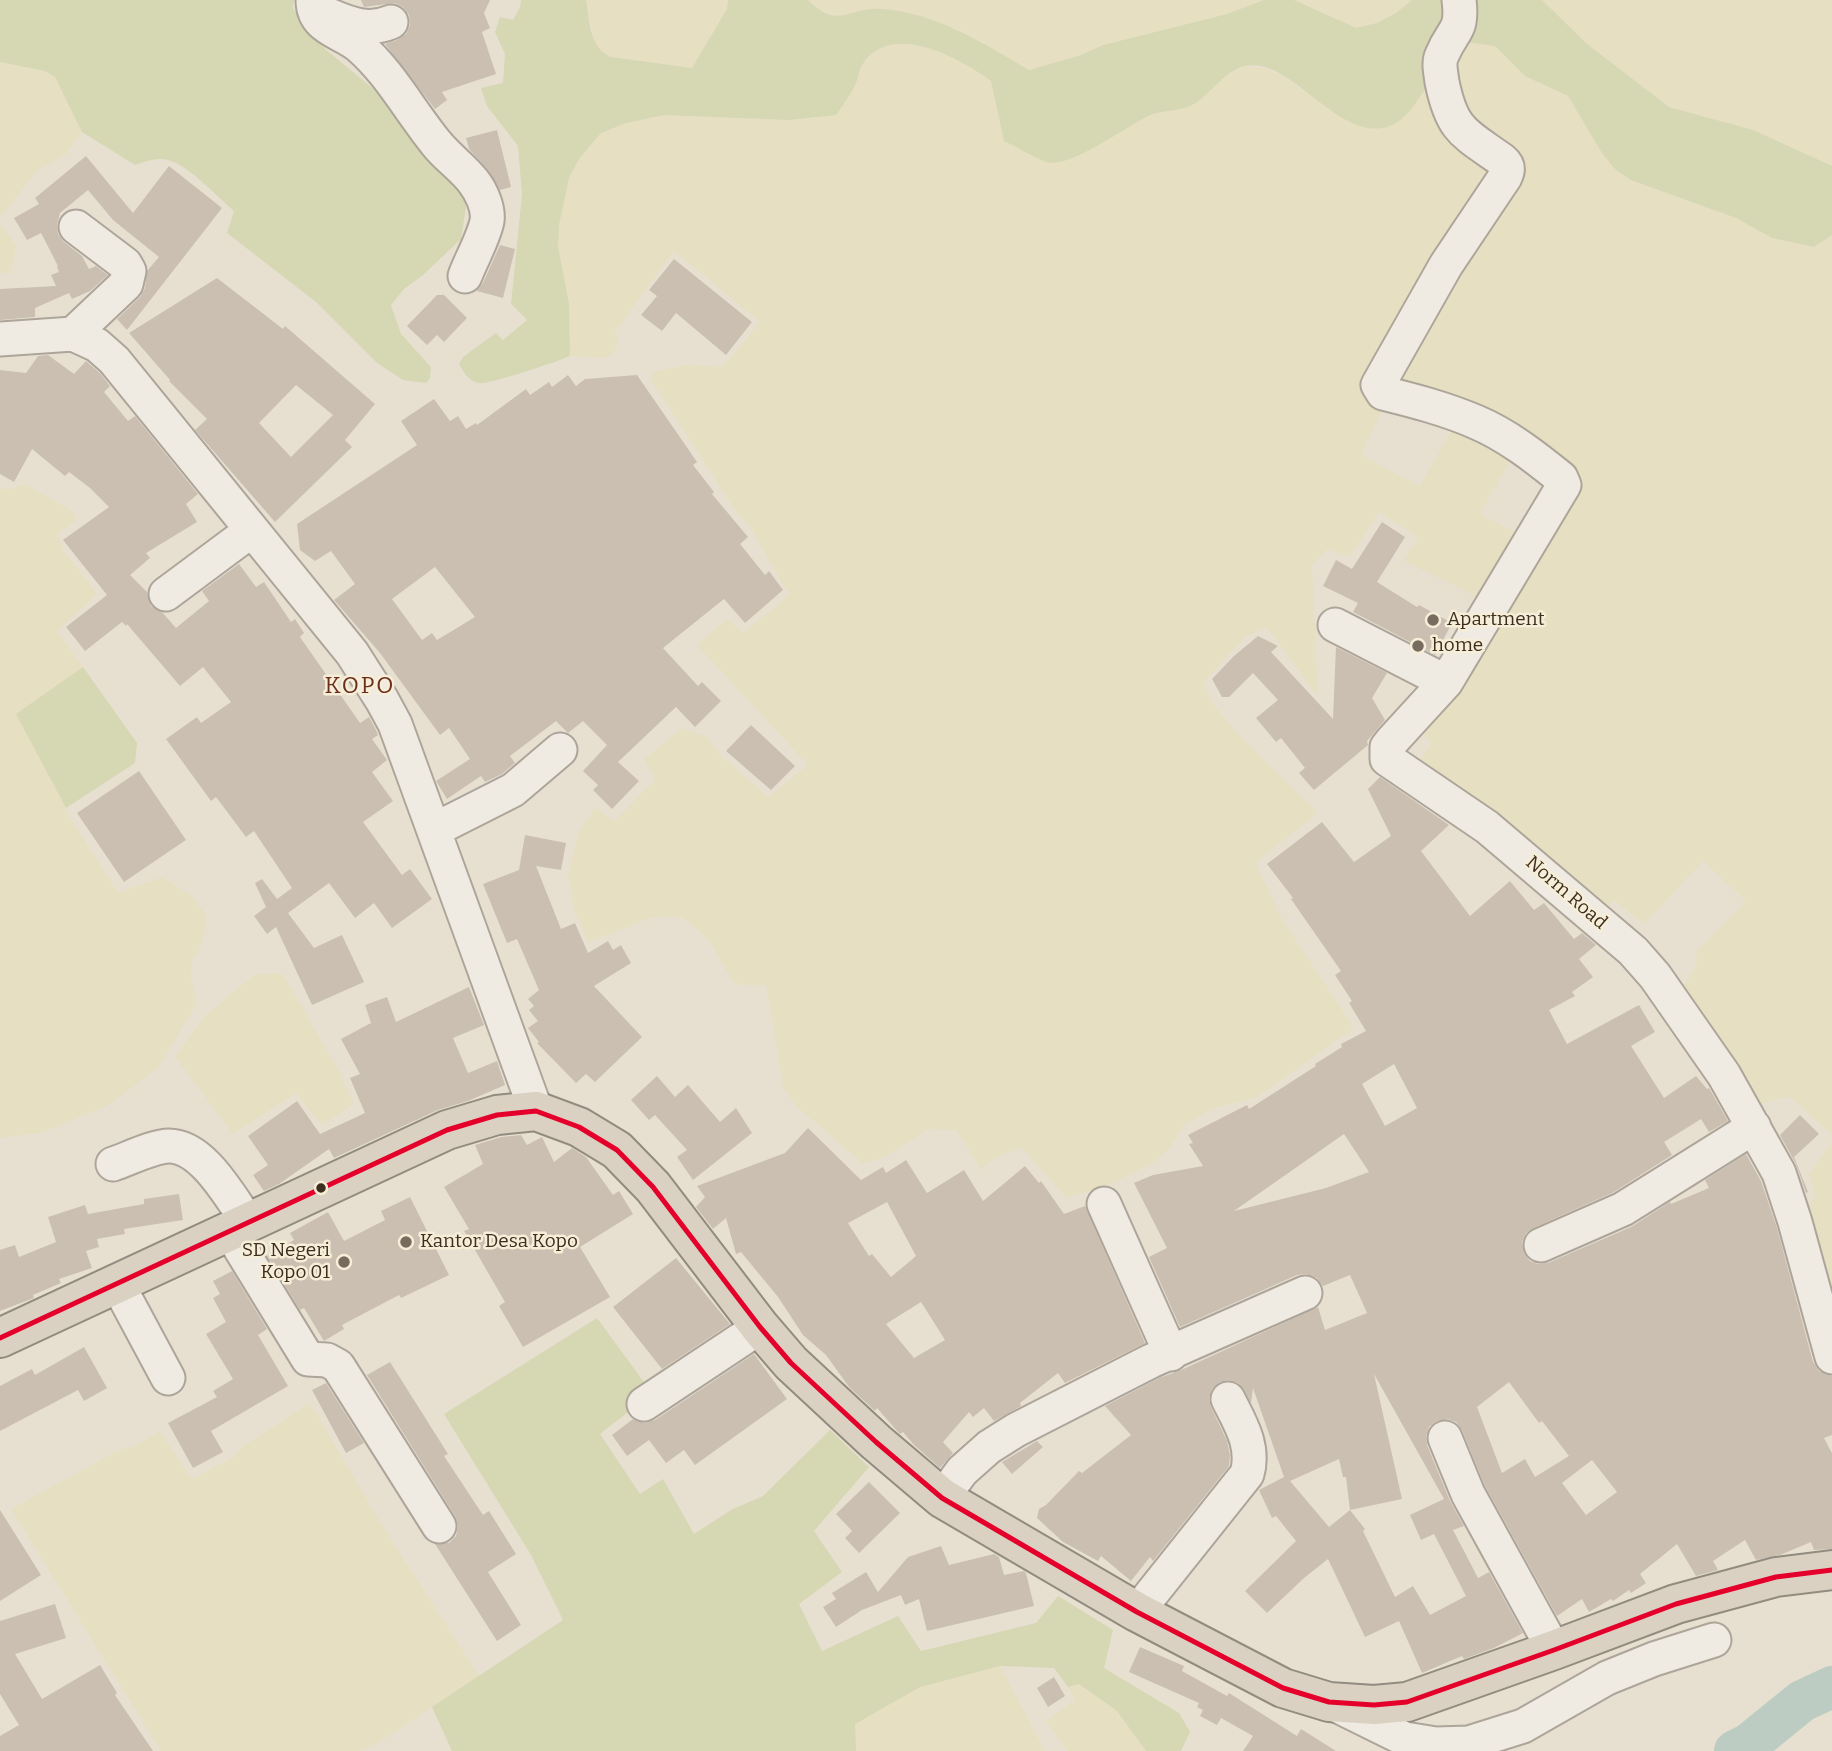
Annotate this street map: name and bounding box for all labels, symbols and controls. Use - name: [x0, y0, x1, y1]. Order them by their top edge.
- place label: Apartment: [1447, 609, 1545, 631]
- marker: Apartment: [1425, 612, 1441, 628]
- place label: home: [1432, 635, 1483, 657]
- marker: home: [1410, 638, 1426, 654]
- district label: KOPO: [325, 673, 395, 701]
- street label: Norm Road: [1521, 851, 1611, 935]
- unlabelled marker: [314, 1181, 328, 1195]
- place label: Kantor Desa Kopo: [420, 1231, 578, 1253]
- marker: Kantor Desa Kopo: [398, 1234, 414, 1250]
- place label: SD Negeri Kopo 01: [242, 1240, 330, 1284]
- marker: SD Negeri Kopo 01: [336, 1254, 352, 1270]

